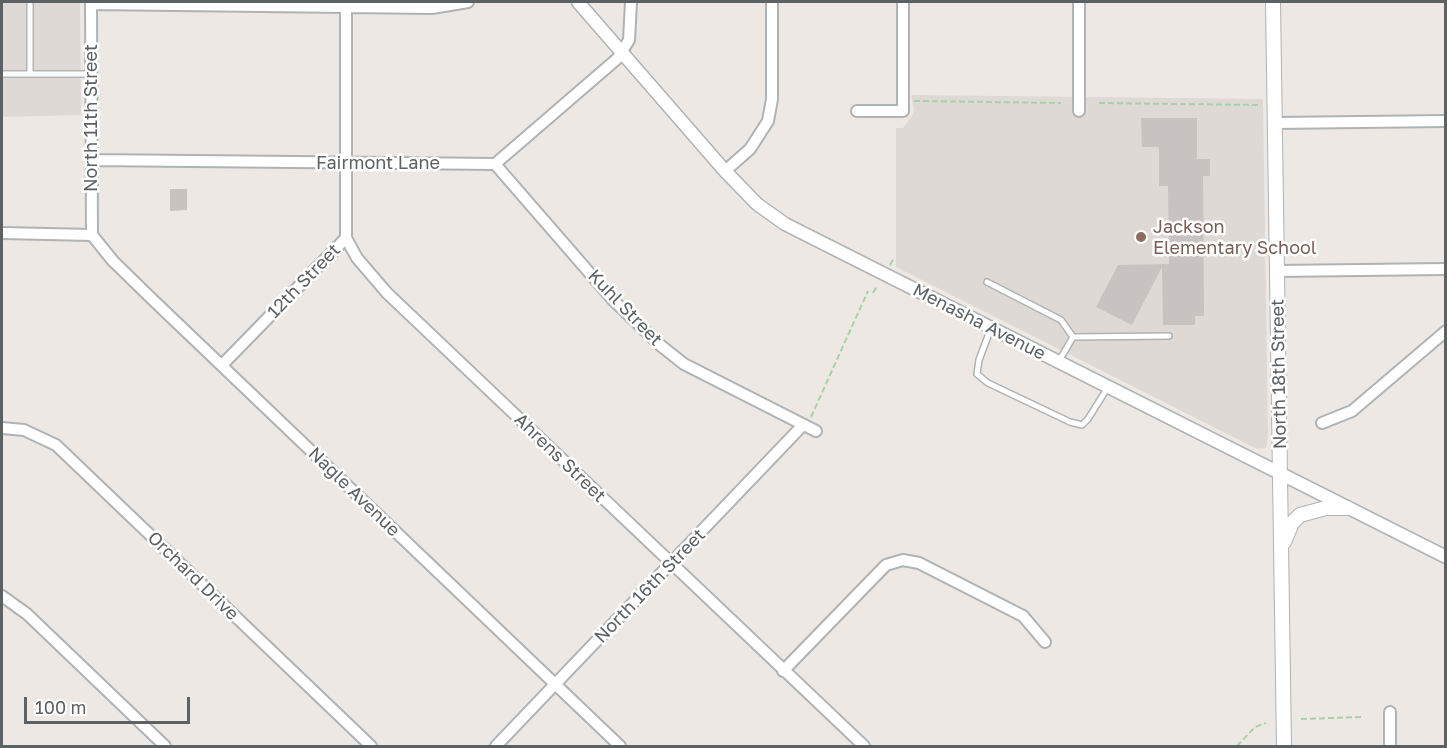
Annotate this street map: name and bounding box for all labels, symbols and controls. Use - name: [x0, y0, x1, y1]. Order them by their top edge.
- street label: North 11th Street: [80, 44, 102, 192]
- street label: Fairmont Lane: [316, 152, 440, 174]
- place label: Jackson Elementary School: [1153, 216, 1317, 258]
- marker: Jackson Elementary School: [1134, 230, 1148, 244]
- street label: 12th Street: [263, 239, 345, 323]
- street label: Kuhl Street: [583, 265, 667, 351]
- street label: Menasha Avenue: [909, 279, 1049, 365]
- street label: North 18th Street: [1267, 299, 1291, 449]
- street label: Ahrens Street: [510, 409, 610, 507]
- street label: Nagle Avenue: [304, 443, 404, 541]
- street label: North 16th Street: [590, 524, 710, 648]
- street label: Orchard Drive: [143, 527, 243, 625]
- scale bar: [27, 685, 194, 723]
- text: 100 m: [35, 696, 86, 718]

